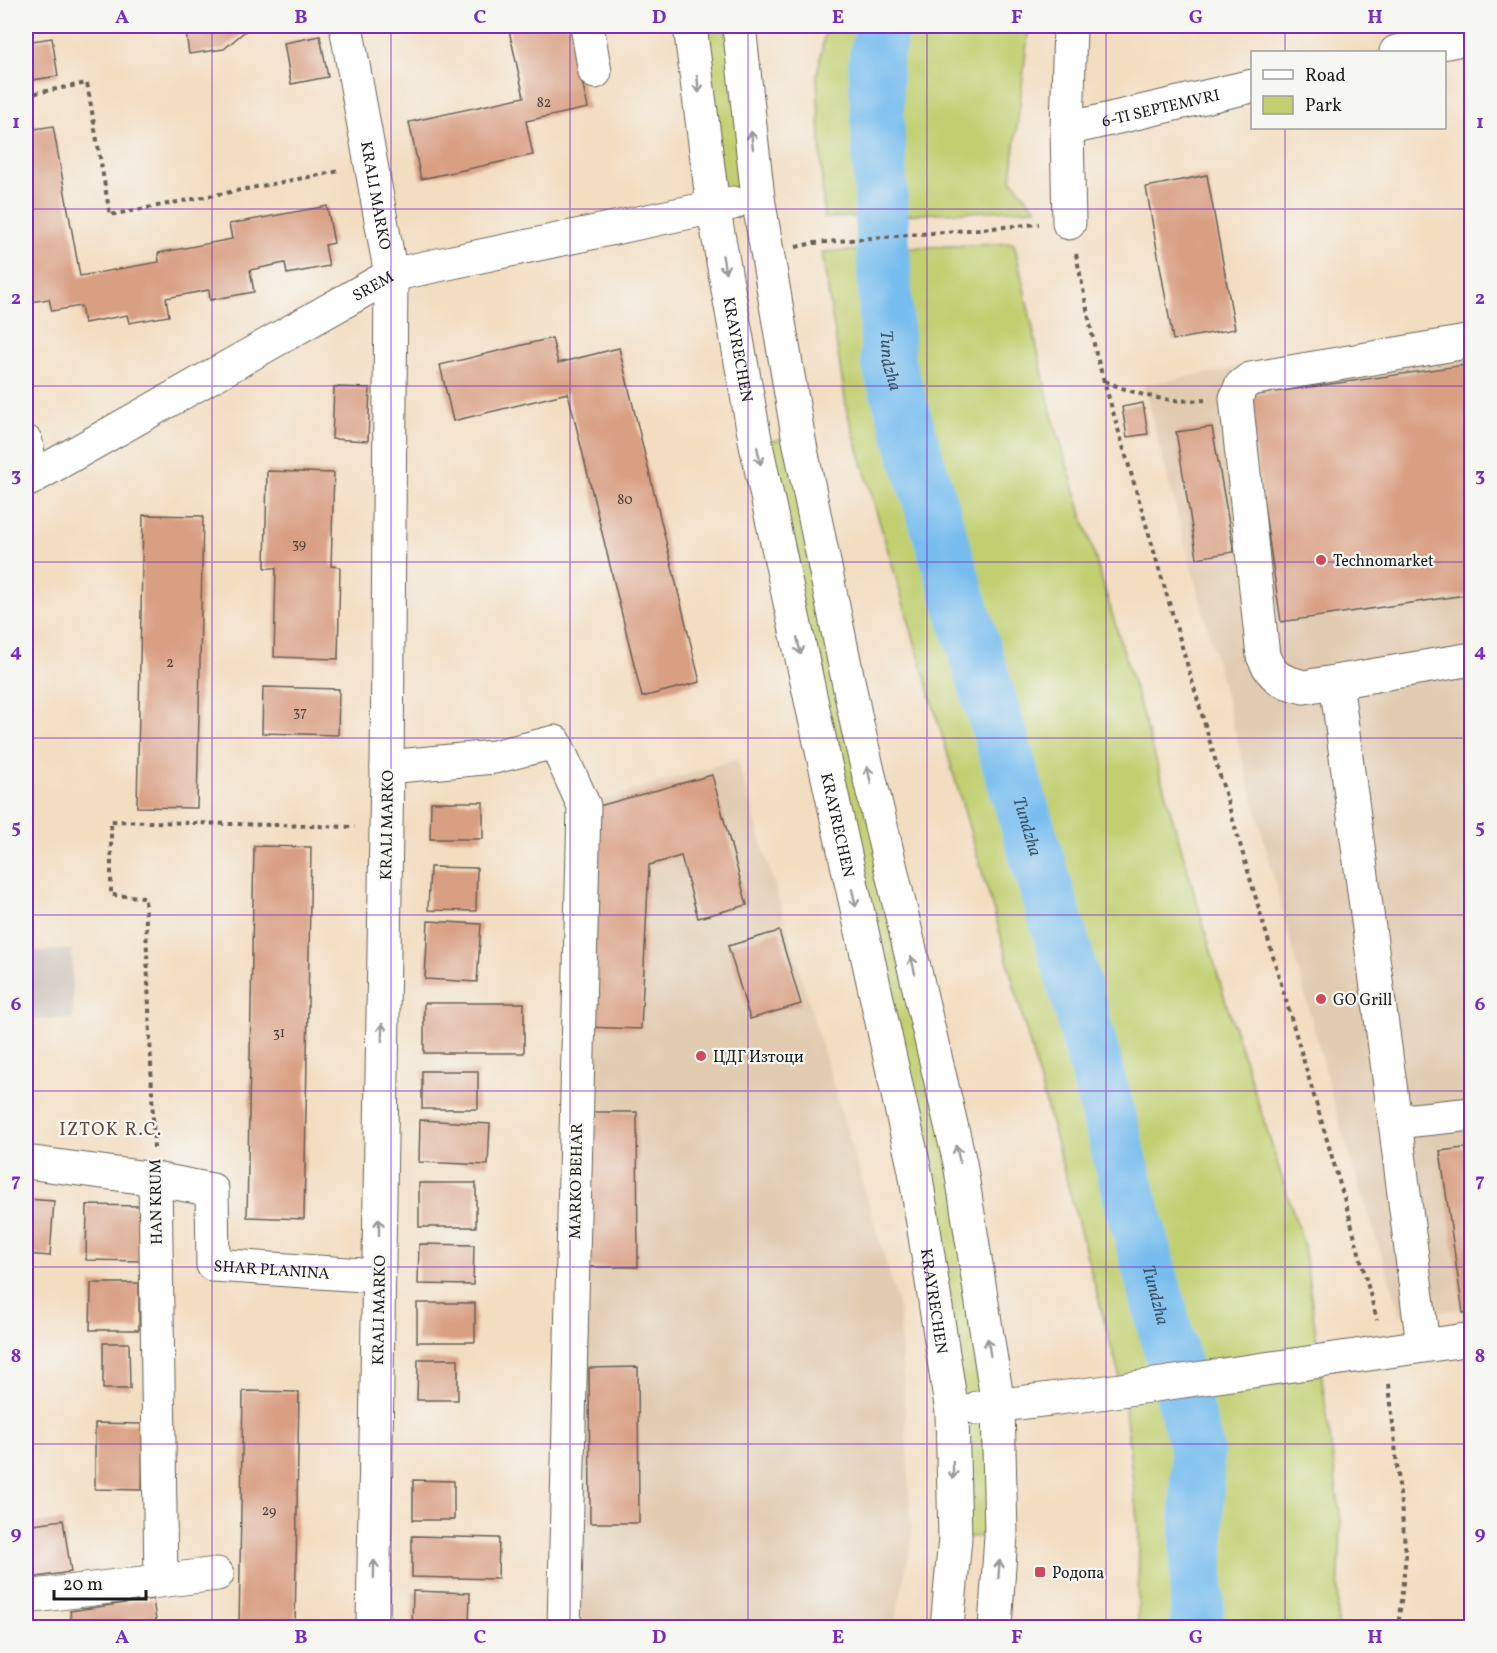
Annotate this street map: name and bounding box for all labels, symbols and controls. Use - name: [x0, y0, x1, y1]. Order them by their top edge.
- text: A: [115, 4, 129, 32]
- text: B: [294, 4, 308, 32]
- text: C: [474, 4, 487, 32]
- text: D: [652, 4, 666, 32]
- text: E: [832, 4, 844, 32]
- text: F: [1011, 4, 1023, 32]
- text: G: [1189, 4, 1203, 32]
- text: H: [1367, 4, 1383, 32]
- legend: [1251, 51, 1446, 129]
- text: Road: [1305, 64, 1346, 89]
- one-way arrow: [692, 73, 703, 93]
- street label: 6-TI SEPTEMVRI: [1100, 85, 1222, 134]
- house number: 82: [537, 94, 551, 113]
- text: Park: [1305, 94, 1342, 119]
- text: 1: [12, 109, 20, 137]
- text: 1: [1476, 109, 1484, 137]
- one-way arrow: [746, 130, 757, 150]
- street label: KRALI MARKO: [354, 139, 395, 252]
- one-way arrow: [719, 253, 730, 273]
- street label: SREM: [349, 267, 398, 308]
- text: 2: [11, 285, 21, 313]
- text: 2: [1475, 285, 1485, 313]
- street label: KRAYRECHEN: [717, 295, 757, 404]
- water label: Tundzha: [873, 330, 907, 394]
- one-way arrow: [754, 445, 765, 465]
- text: 3: [11, 462, 21, 490]
- text: 3: [1475, 462, 1485, 490]
- house number: 80: [617, 491, 633, 510]
- house number: 39: [292, 535, 306, 554]
- place label: Technomarket: [1333, 551, 1434, 573]
- marker: Technomarket: [1314, 553, 1328, 567]
- one-way arrow: [794, 637, 806, 656]
- text: 4: [10, 638, 22, 666]
- text: 4: [1474, 638, 1486, 666]
- house number: 2: [166, 654, 174, 673]
- house number: 37: [293, 703, 307, 722]
- one-way arrow: [863, 765, 874, 785]
- street label: KRALI MARKO: [376, 770, 400, 880]
- street label: KRAYRECHEN: [814, 771, 859, 880]
- water label: Tundzha: [1005, 794, 1047, 860]
- text: 5: [11, 814, 21, 842]
- text: 5: [1475, 814, 1485, 842]
- one-way arrow: [849, 889, 861, 908]
- one-way arrow: [907, 955, 919, 974]
- place label: GO Grill: [1333, 990, 1393, 1012]
- text: 6: [11, 991, 22, 1019]
- text: 6: [1475, 991, 1486, 1019]
- marker: GO Grill: [1314, 992, 1328, 1006]
- one-way arrow: [376, 1023, 388, 1043]
- house number: 31: [273, 1024, 285, 1043]
- place label: ЦДГ Изтоци: [713, 1047, 804, 1069]
- marker: ЦДГ Изтоци: [694, 1049, 708, 1063]
- district label: IZTOK R.C.: [59, 1118, 163, 1143]
- street label: MARKO BEHAR: [565, 1123, 589, 1239]
- one-way arrow: [951, 1145, 963, 1164]
- street label: HAN KRUM: [145, 1159, 169, 1245]
- text: 7: [11, 1167, 21, 1195]
- text: 7: [1475, 1167, 1485, 1195]
- one-way arrow: [373, 1218, 385, 1238]
- street label: KRAYRECHEN: [914, 1247, 952, 1356]
- street label: KRALI MARKO: [368, 1255, 392, 1365]
- street label: SHAR PLANINA: [213, 1256, 330, 1286]
- water label: Tundzha: [1135, 1263, 1174, 1328]
- one-way arrow: [983, 1338, 994, 1357]
- text: 8: [11, 1343, 21, 1371]
- text: 8: [1475, 1343, 1485, 1371]
- one-way arrow: [947, 1460, 959, 1480]
- house number: 29: [262, 1502, 276, 1521]
- text: 9: [10, 1520, 22, 1548]
- text: 9: [1474, 1520, 1486, 1548]
- one-way arrow: [368, 1560, 380, 1580]
- one-way arrow: [993, 1560, 1004, 1580]
- scale bar: [54, 1563, 146, 1601]
- place label: Родопа: [1052, 1563, 1104, 1585]
- marker: Родопа: [1033, 1565, 1047, 1579]
- text: 20 m: [63, 1573, 103, 1598]
- text: A: [115, 1624, 129, 1652]
- text: B: [294, 1624, 308, 1652]
- text: C: [474, 1624, 487, 1652]
- text: D: [652, 1624, 666, 1652]
- text: E: [832, 1624, 844, 1652]
- text: F: [1011, 1624, 1023, 1652]
- text: G: [1189, 1624, 1203, 1652]
- text: H: [1367, 1624, 1383, 1652]

